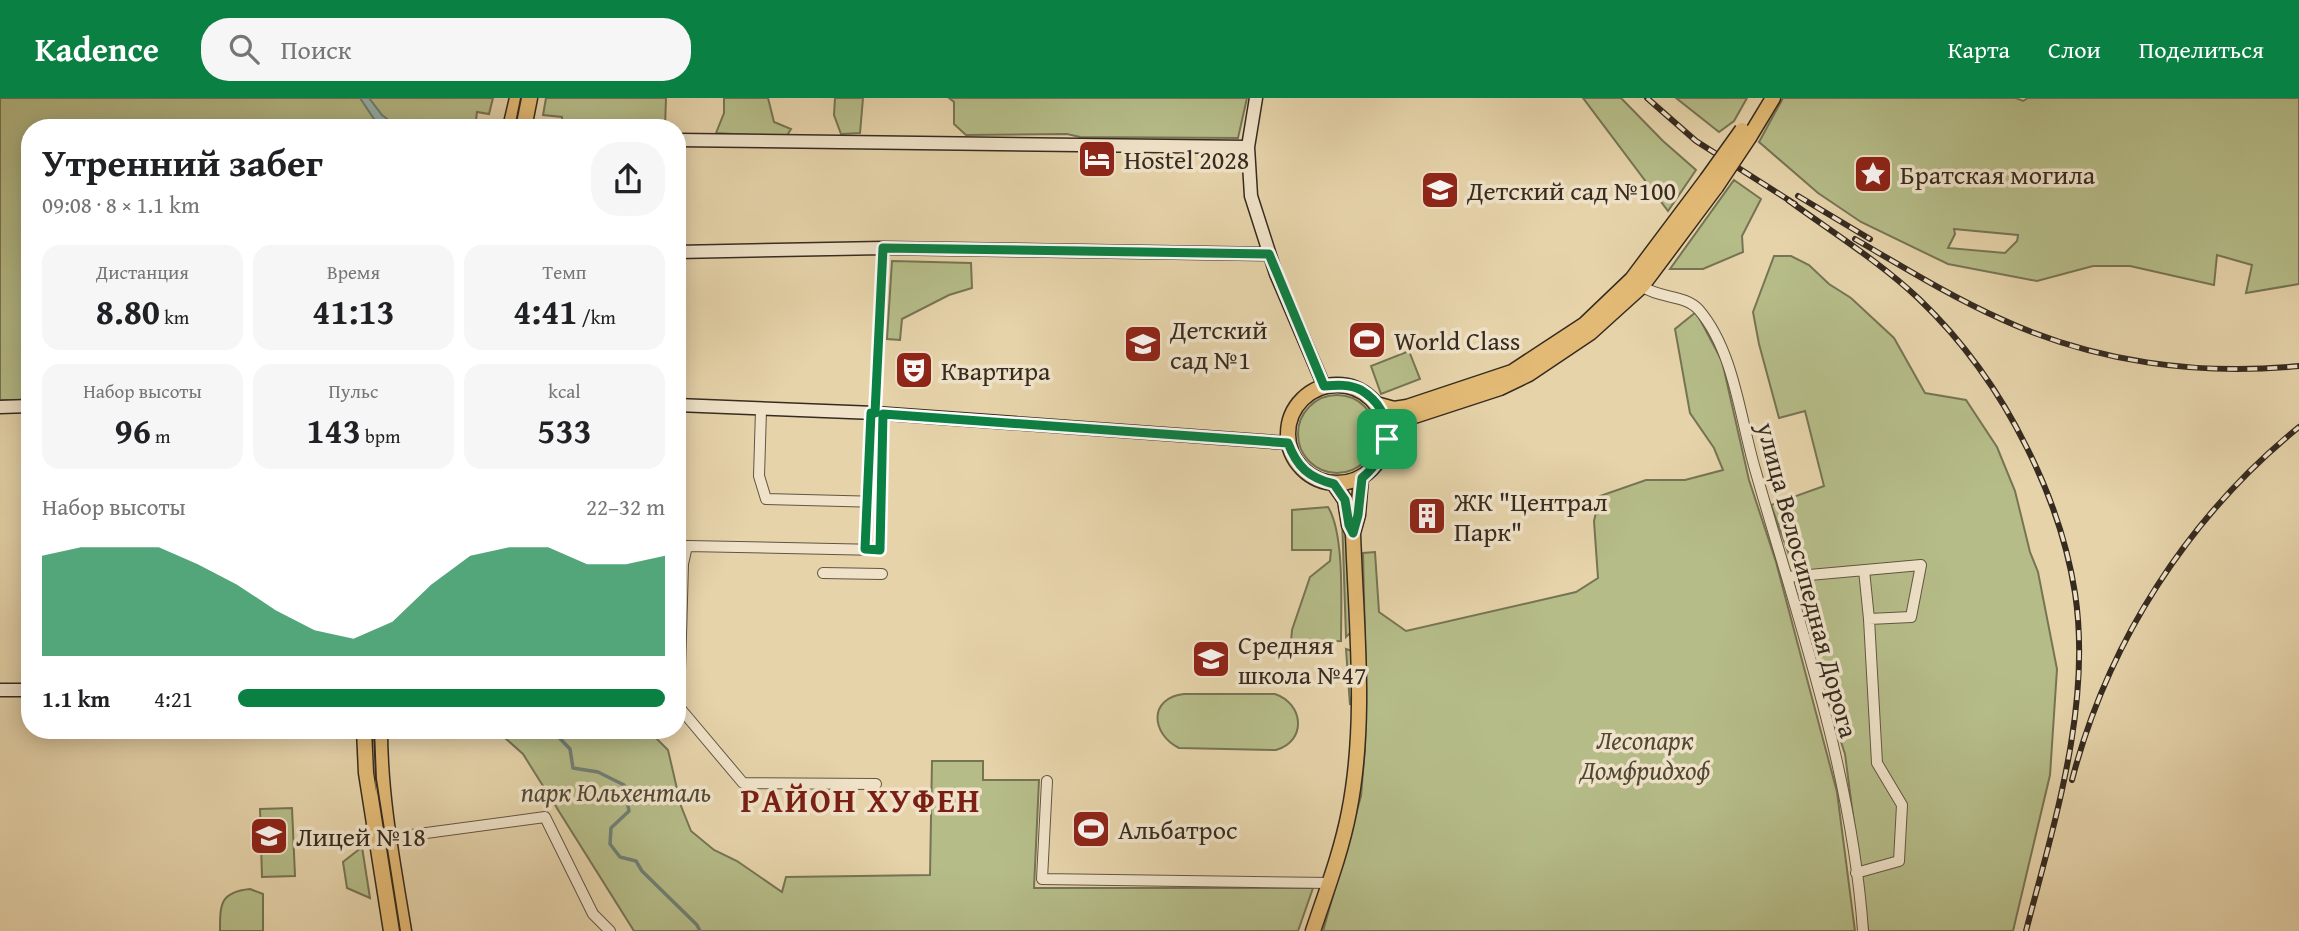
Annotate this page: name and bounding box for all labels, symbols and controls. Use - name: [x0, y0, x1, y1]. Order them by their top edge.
- search box: [201, 18, 691, 81]
- text: Kadence: [35, 25, 159, 73]
- icon: search: [225, 30, 263, 68]
- text: Поиск: [281, 30, 351, 69]
- text: Карта: [1948, 32, 2010, 67]
- text: Слои: [2048, 32, 2101, 67]
- text: Поделиться: [2139, 32, 2264, 67]
- text: Утренний забег: [42, 134, 323, 190]
- hotel icon: Hostel 2028: [1076, 138, 1118, 180]
- place label: Hostel 2028: [1124, 140, 1249, 179]
- button: share: [591, 142, 665, 216]
- place icon: Братская могила: [1852, 153, 1894, 195]
- place label: Братская могила: [1900, 155, 2096, 194]
- school or university icon: Детский сад №100: [1419, 169, 1461, 211]
- place label: Детский сад №100: [1466, 171, 1676, 210]
- text: 09:08 · 8 × 1.1 km: [42, 188, 200, 221]
- text: Дистанция: [96, 258, 189, 286]
- text: Время: [327, 258, 380, 286]
- text: Темп: [543, 258, 586, 286]
- text: 8.80: [96, 286, 160, 337]
- text: 41:13: [312, 286, 395, 337]
- text: 4:41: [513, 286, 577, 337]
- text: km: [160, 303, 189, 331]
- text: /km: [577, 303, 616, 331]
- place label: Детский сад №1: [1169, 310, 1267, 379]
- sports icon: World Class: [1346, 319, 1388, 361]
- place label: World Class: [1394, 321, 1520, 360]
- school or university icon: Детский сад №1: [1122, 323, 1164, 365]
- theatre icon: Квартира: [893, 349, 935, 391]
- place label: Квартира: [941, 351, 1051, 390]
- text: Набор высоты: [83, 377, 202, 405]
- text: Пульс: [329, 377, 378, 405]
- text: kcal: [548, 377, 581, 405]
- text: 96: [115, 405, 151, 456]
- text: 143: [306, 405, 361, 456]
- text: 533: [537, 405, 592, 456]
- pin: [1357, 409, 1417, 469]
- street label: улица Велосипедная Дорога: [1747, 417, 1869, 743]
- icon: arrive: [1368, 420, 1406, 458]
- text: m: [151, 422, 170, 450]
- text: bpm: [361, 422, 401, 450]
- place label: ЖК "Централ Парк": [1453, 482, 1608, 551]
- text: Набор высоты: [42, 490, 186, 523]
- text: 22–32 m: [586, 490, 665, 523]
- building icon: ЖК "Централ Парк": [1406, 495, 1448, 537]
- place label: Средняя школа №47: [1238, 625, 1367, 694]
- school or university icon: Средняя школа №47: [1190, 638, 1232, 680]
- text: 1.1 km: [42, 682, 110, 715]
- text: 4:21: [154, 682, 193, 715]
- park label: Лесопарк Домфридхоф: [1578, 720, 1710, 789]
- park label: парк Юльхенталь: [521, 772, 711, 811]
- district label: РАЙОН ХУФЕН: [741, 776, 981, 824]
- sports icon: Альбатрос: [1070, 808, 1112, 850]
- place label: Альбатрос: [1118, 810, 1237, 849]
- school or university icon: Лицей №18: [248, 815, 290, 857]
- place label: Лицей №18: [296, 817, 426, 856]

